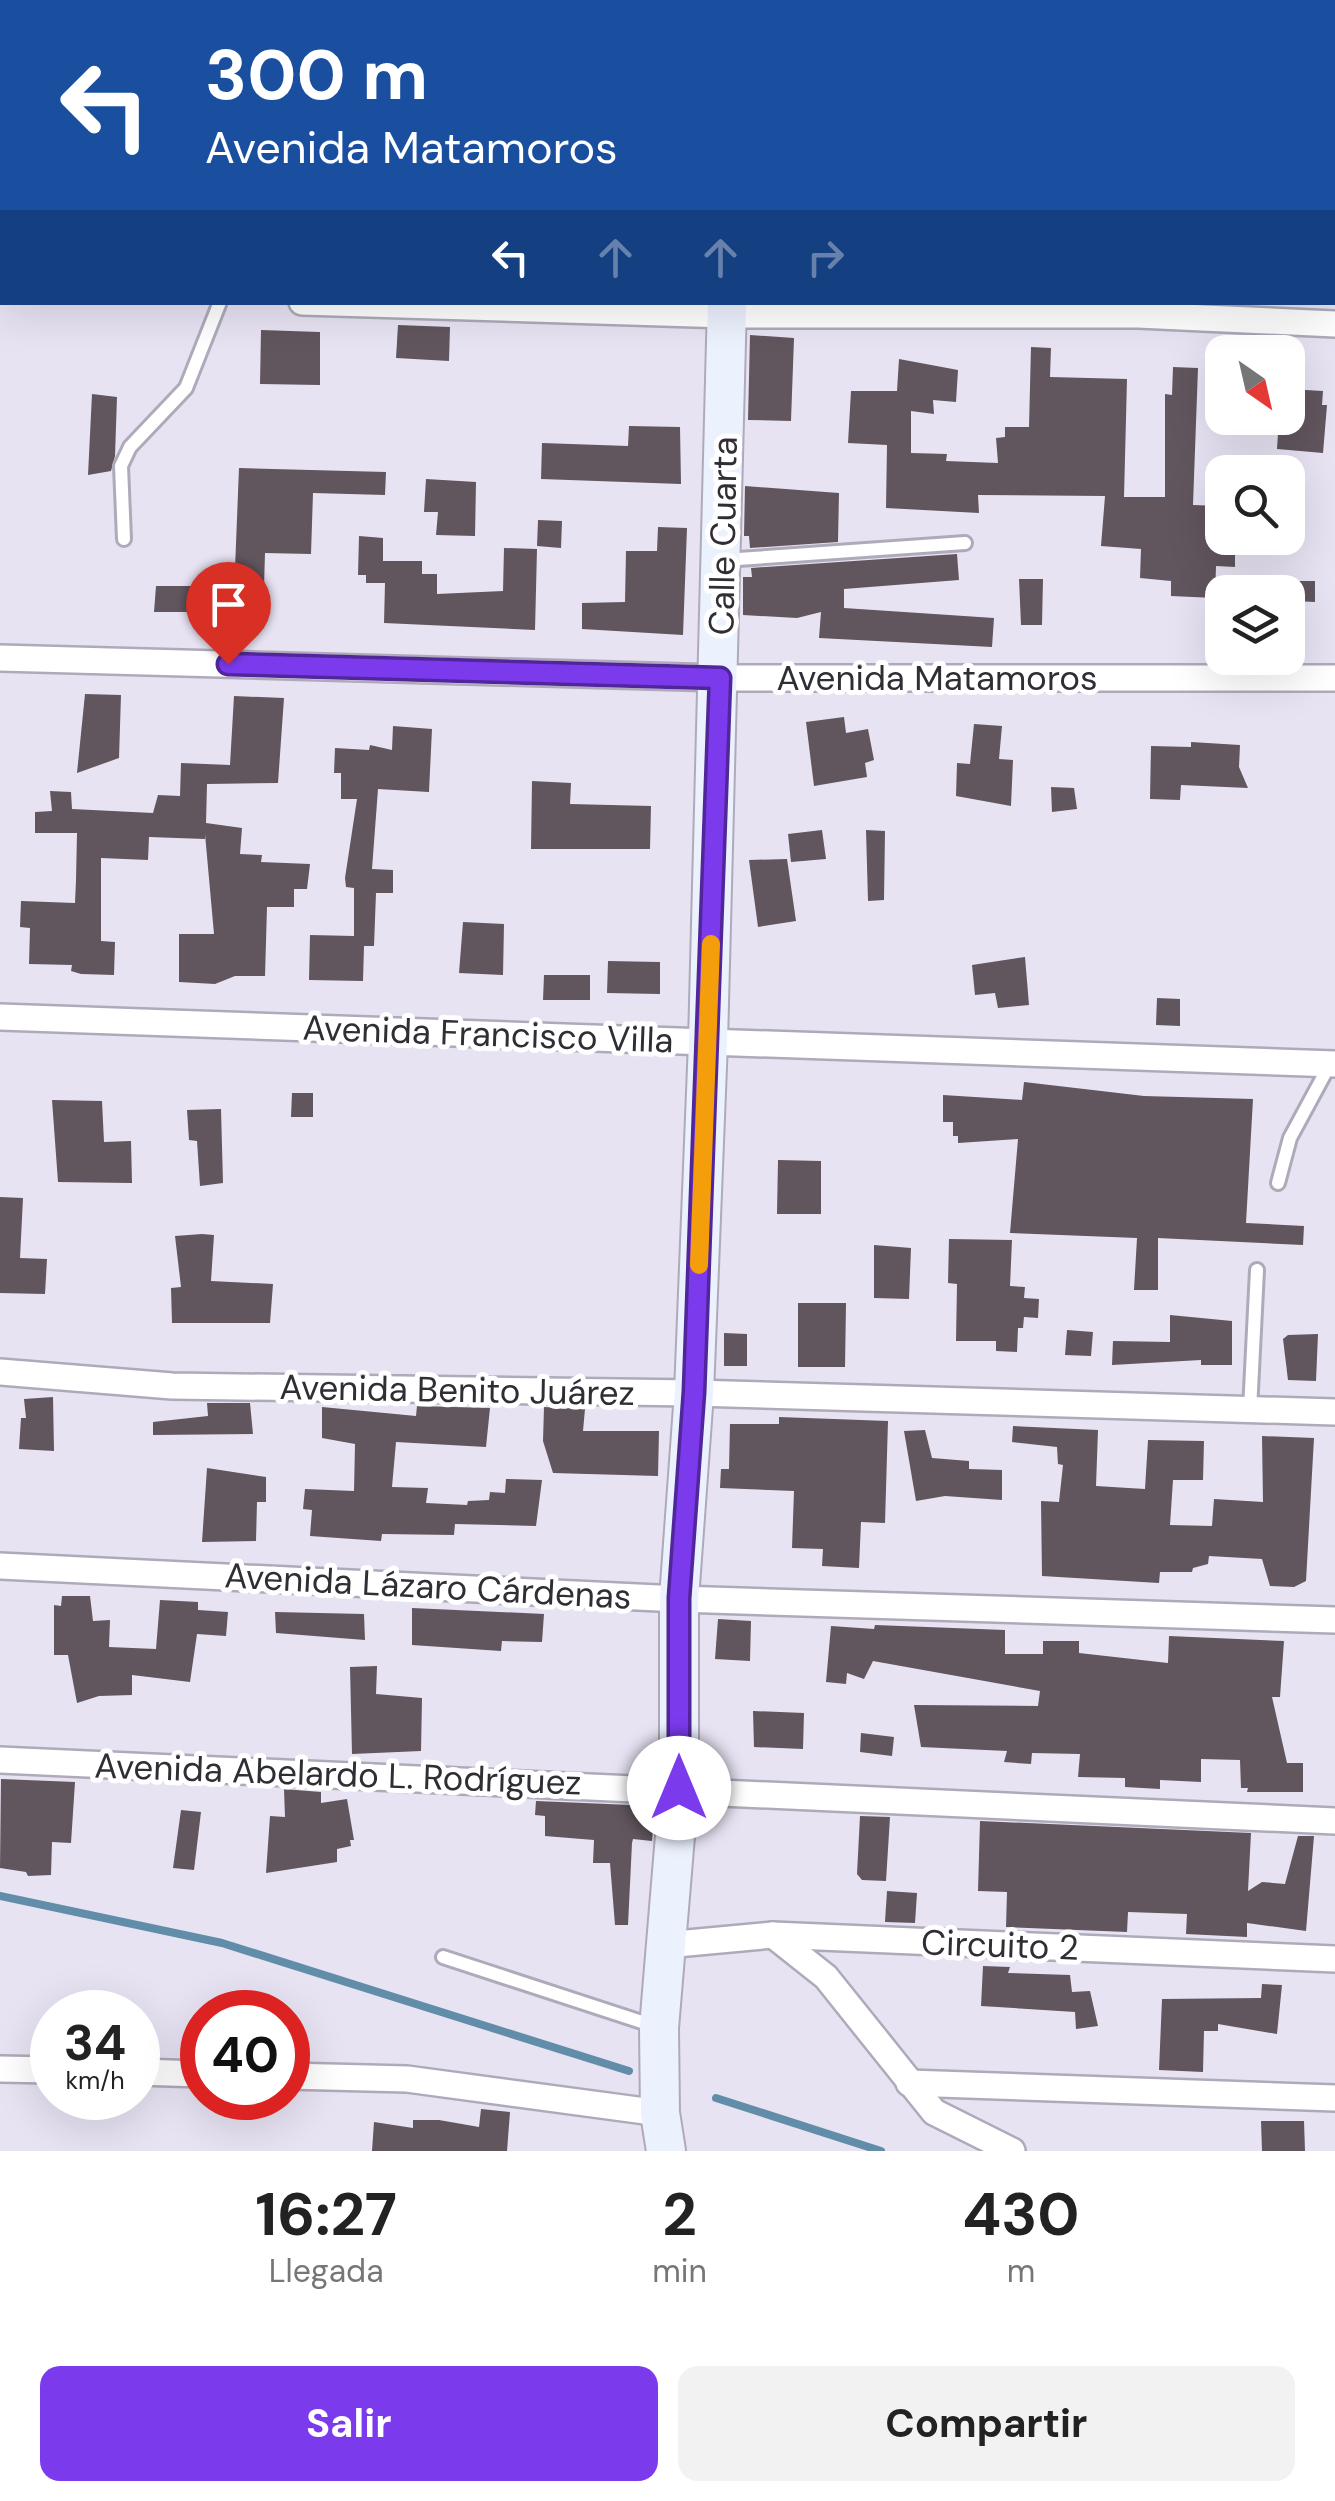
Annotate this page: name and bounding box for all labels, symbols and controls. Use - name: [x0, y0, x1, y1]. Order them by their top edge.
- text: 300 m: [205, 30, 428, 121]
- icon: left: [40, 40, 170, 170]
- text: Avenida Matamoros: [205, 118, 618, 177]
- icon: left: [483, 230, 538, 285]
- icon: ahead: [588, 230, 643, 285]
- icon: ahead: [693, 230, 748, 285]
- icon: right: [798, 230, 853, 285]
- north arrow: [1205, 335, 1305, 435]
- map controls: [1205, 335, 1305, 675]
- street label: Calle Cuarta: [698, 436, 748, 636]
- button: search: [1205, 455, 1305, 555]
- pin: [186, 562, 271, 665]
- button: layers: [1205, 575, 1305, 675]
- icon: arrive: [201, 577, 256, 632]
- street label: Avenida Matamoros: [777, 655, 1098, 701]
- street label: Avenida Francisco Villa: [302, 1005, 674, 1063]
- street label: Avenida Benito Juárez: [279, 1364, 635, 1416]
- street label: Avenida Lázaro Cárdenas: [223, 1552, 633, 1620]
- position arrow: [627, 1736, 731, 1840]
- street label: Avenida Abelardo L. Rodríguez: [94, 1743, 582, 1805]
- street label: Circuito 2: [920, 1919, 1080, 1971]
- speed limit sign: 40: [180, 1990, 310, 2120]
- text: 34: [64, 2010, 126, 2076]
- text: km/h: [65, 2064, 125, 2097]
- text: 16:27: [255, 2175, 397, 2254]
- text: 2: [662, 2175, 697, 2254]
- text: 430: [962, 2175, 1080, 2254]
- text: Llegada: [269, 2250, 384, 2292]
- text: min: [652, 2250, 707, 2292]
- text: m: [1007, 2250, 1035, 2292]
- button: Salir: [40, 2366, 658, 2481]
- button: Compartir: [678, 2366, 1295, 2481]

